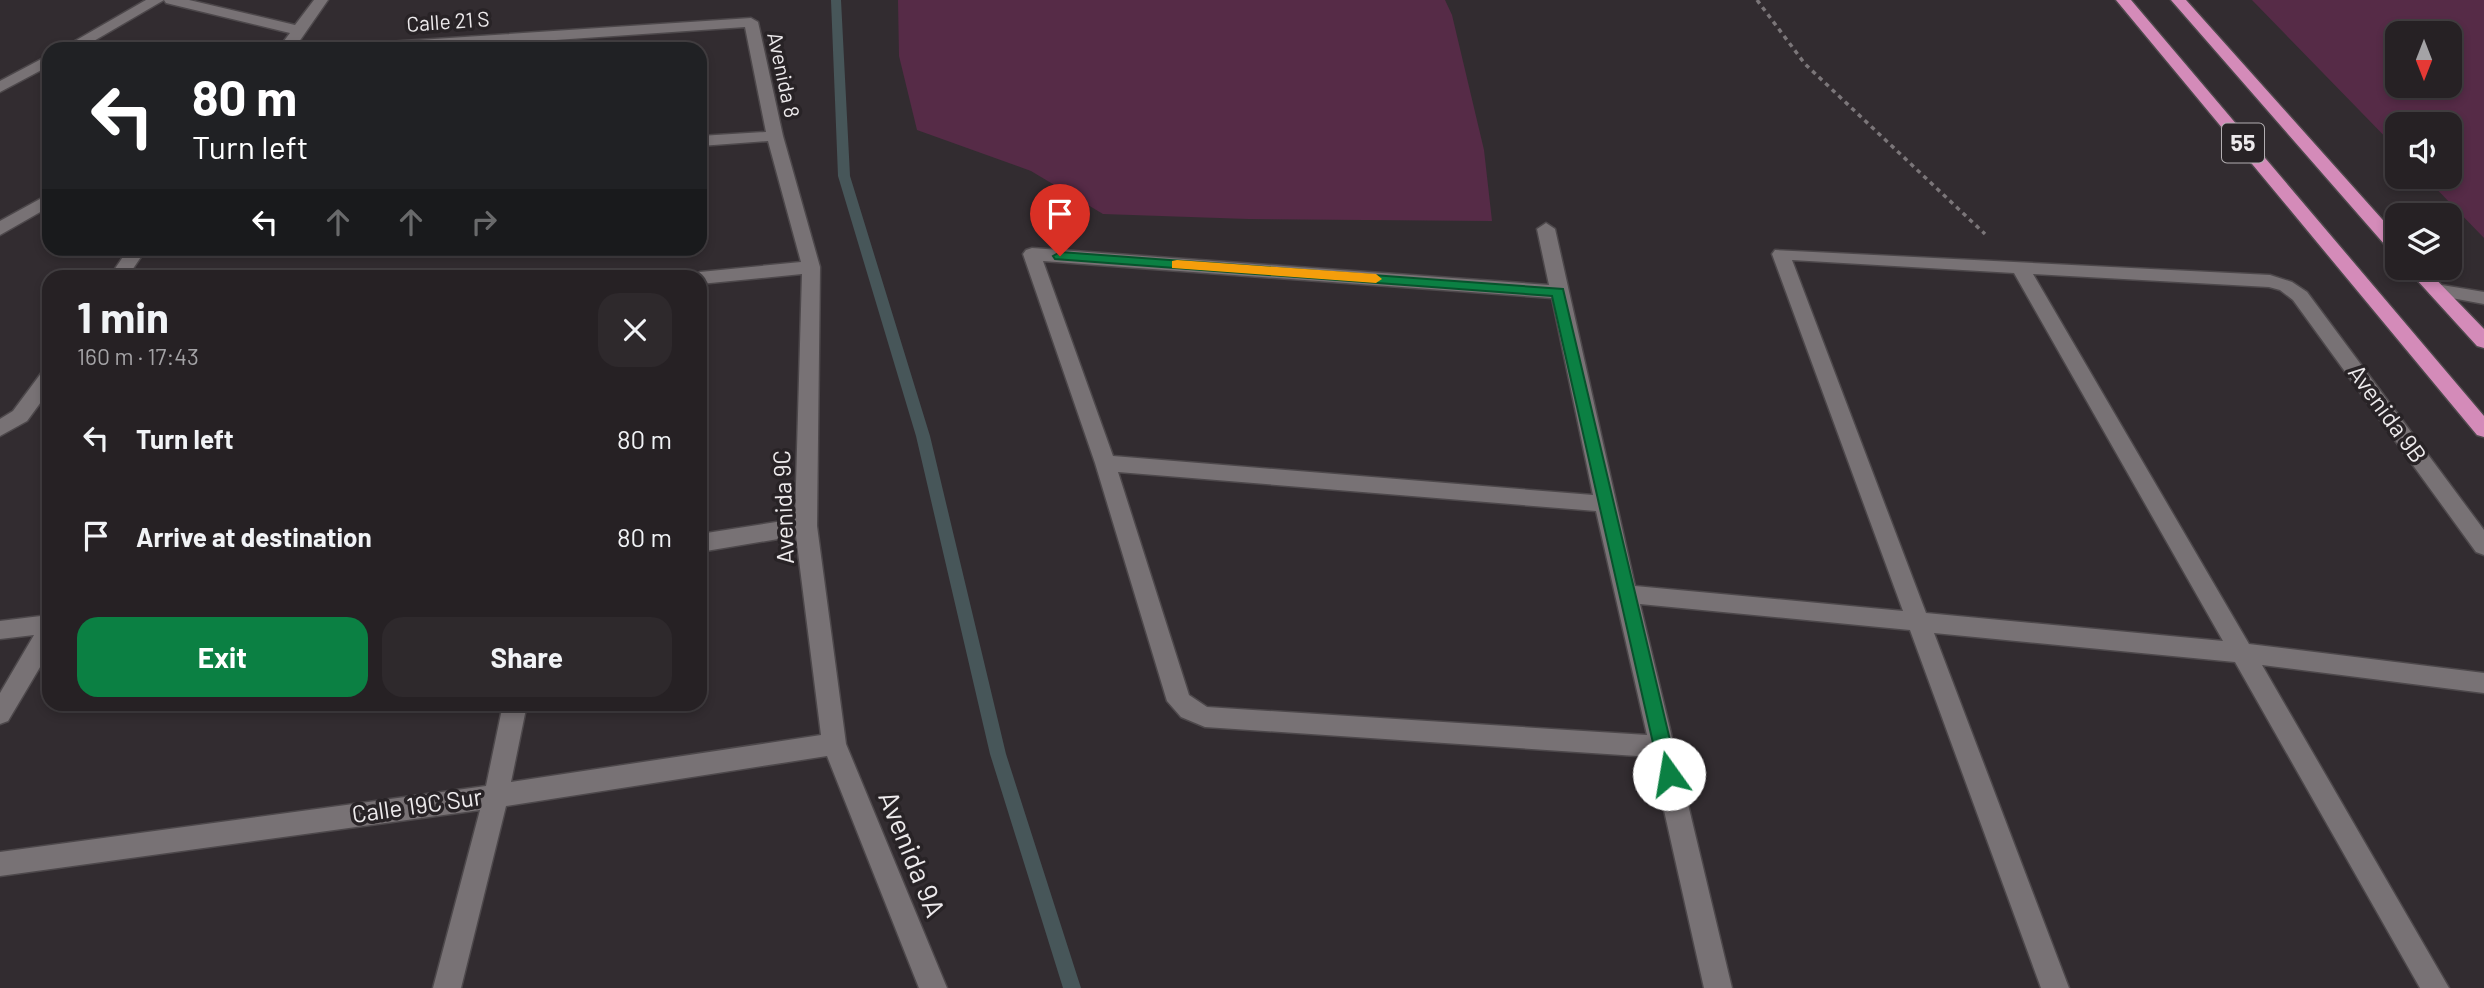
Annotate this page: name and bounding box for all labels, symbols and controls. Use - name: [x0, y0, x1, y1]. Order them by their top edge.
- street label: Calle 21 S: [406, 5, 490, 36]
- north arrow: [2385, 21, 2462, 98]
- map controls: [2385, 21, 2462, 280]
- street label: Avenida 8: [763, 30, 806, 120]
- text: 80 m: [192, 67, 297, 126]
- icon: left: [77, 70, 168, 161]
- button: sound: [2385, 112, 2462, 189]
- road number: 55: [2222, 124, 2264, 162]
- text: Turn left: [192, 127, 309, 165]
- pin: [1030, 184, 1090, 256]
- icon: arrive: [1041, 195, 1079, 233]
- icon: left: [246, 203, 284, 241]
- icon: ahead: [319, 203, 357, 241]
- icon: ahead: [392, 203, 430, 241]
- icon: right: [465, 203, 503, 241]
- button: layers: [2385, 203, 2462, 280]
- text: 1 min: [77, 291, 169, 341]
- button: close: [598, 293, 672, 367]
- text: 160 m · 17:43: [77, 342, 199, 370]
- street label: Avenida 9B: [2343, 358, 2434, 468]
- icon: left: [77, 419, 115, 457]
- text: Turn left: [136, 423, 234, 454]
- text: 80 m: [617, 423, 672, 454]
- street label: Avenida 9C: [766, 450, 799, 565]
- icon: arrive: [77, 517, 115, 555]
- text: Arrive at destination: [136, 521, 372, 552]
- text: 80 m: [617, 521, 672, 552]
- button: Exit: [77, 617, 368, 697]
- button: Share: [382, 617, 672, 697]
- position arrow: [1632, 737, 1706, 811]
- street label: Calle 19C Sur: [350, 781, 484, 828]
- street label: Avenida 9A: [872, 786, 954, 922]

